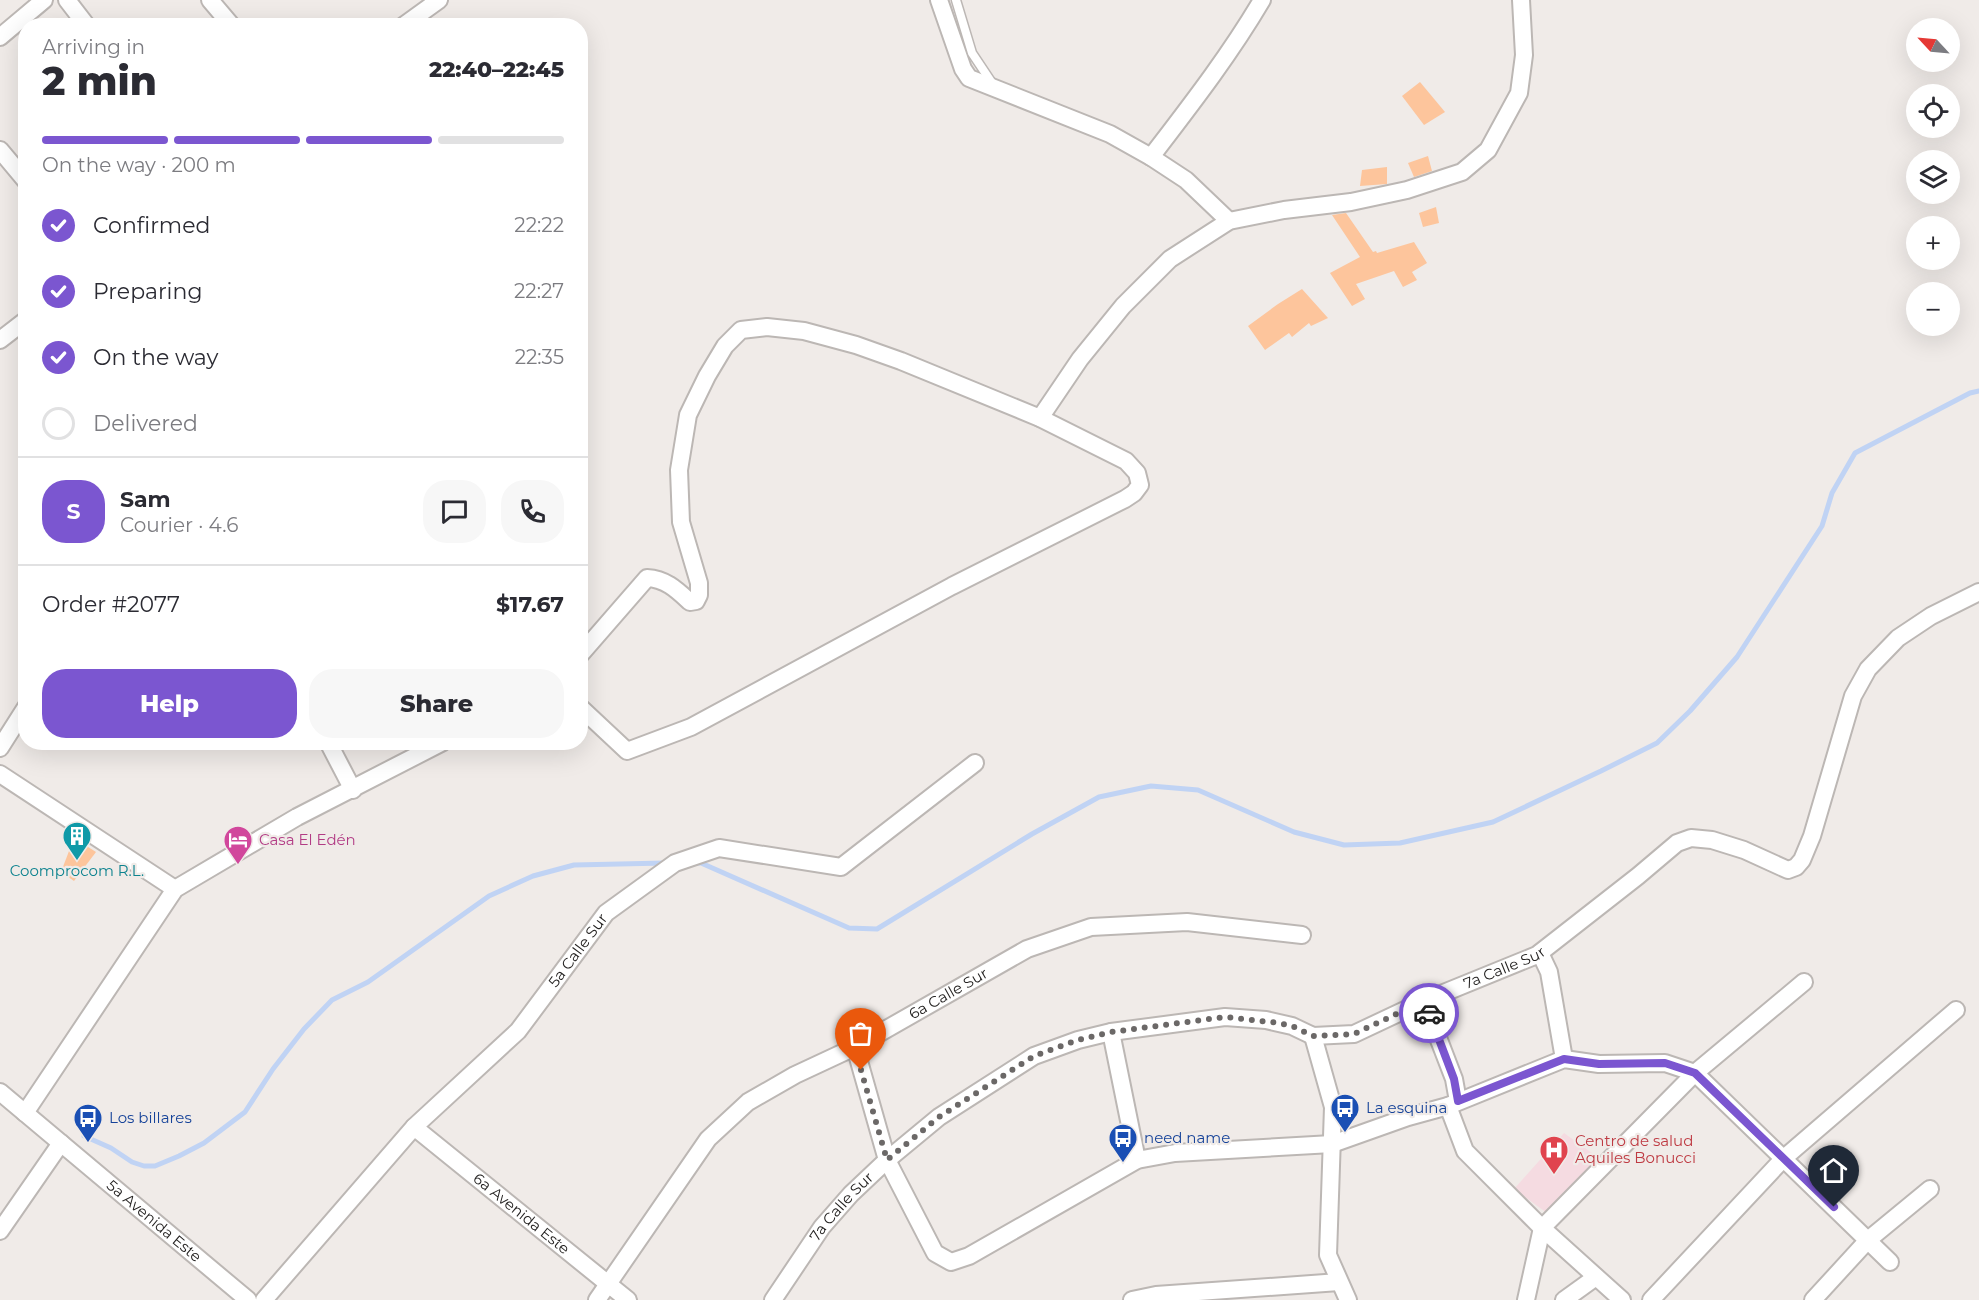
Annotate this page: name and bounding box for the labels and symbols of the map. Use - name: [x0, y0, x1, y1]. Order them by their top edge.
- north arrow: [1906, 18, 1960, 72]
- building icon: Coomprocom R.L.: [61, 820, 93, 862]
- hotel icon: Casa El Edén: [222, 824, 254, 866]
- place label: Casa El Edén: [259, 830, 356, 849]
- place label: Coomprocom R.L.: [10, 861, 144, 880]
- street label: 5a Calle Sur: [544, 910, 611, 991]
- street label: 7a Calle Sur: [1461, 942, 1549, 993]
- street label: 6a Calle Sur: [905, 963, 991, 1023]
- courier: [1399, 983, 1459, 1043]
- pin: [835, 1008, 886, 1070]
- bus stop icon: La esquina: [1329, 1092, 1361, 1134]
- place label: La esquina: [1366, 1098, 1447, 1117]
- bus stop icon: Los billares: [72, 1102, 104, 1144]
- place label: Los billares: [109, 1108, 192, 1127]
- bus stop icon: need name: [1107, 1122, 1139, 1164]
- place label: need name: [1144, 1128, 1230, 1147]
- place label: Centro de salud Aquiles Bonucci: [1575, 1131, 1696, 1167]
- hospital icon: Centro de salud Aquiles Bonucci: [1538, 1134, 1570, 1176]
- pin: [1808, 1145, 1859, 1207]
- street label: 7a Calle Sur: [805, 1168, 877, 1245]
- street label: 6a Avenida Este: [470, 1169, 574, 1258]
- street label: 5a Avenida Este: [103, 1176, 206, 1266]

